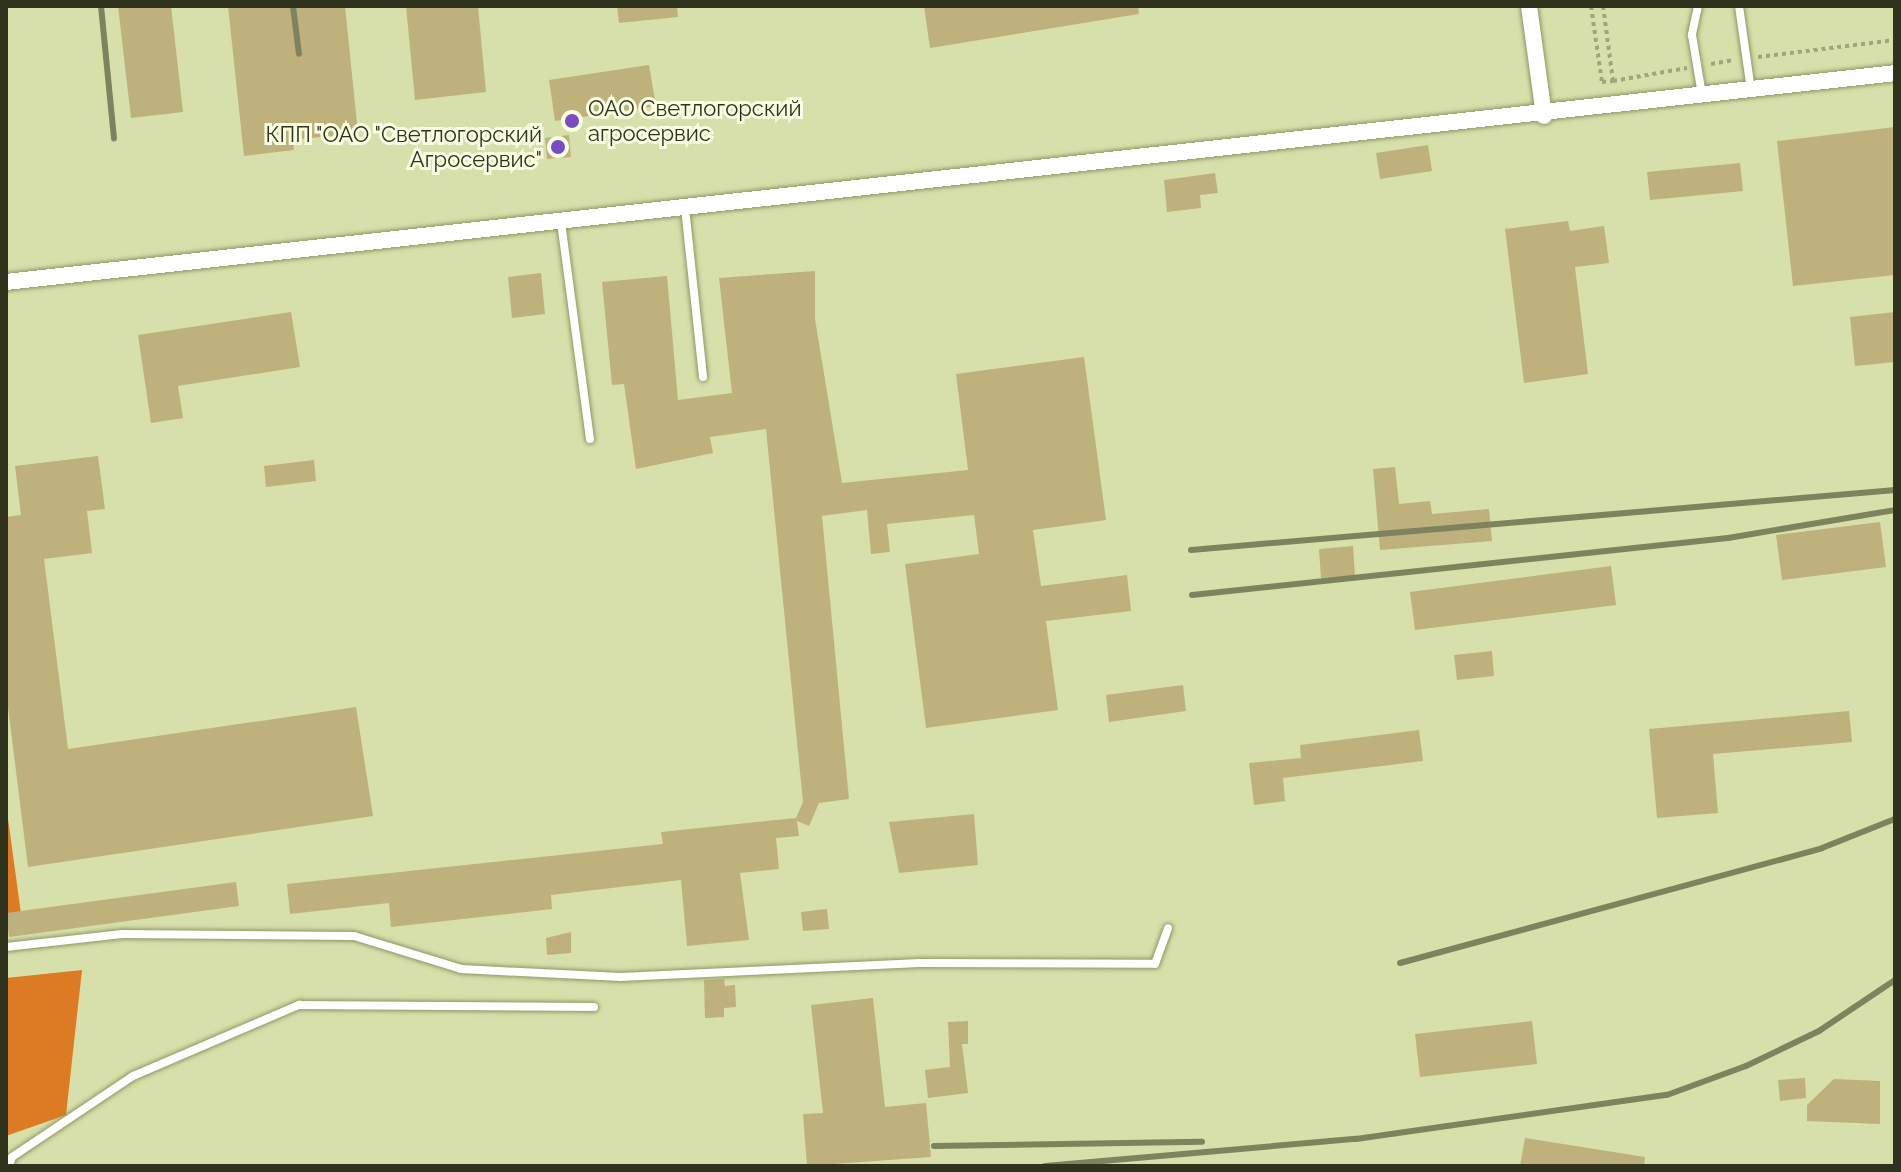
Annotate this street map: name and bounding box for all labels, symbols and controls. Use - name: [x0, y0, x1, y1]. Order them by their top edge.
- place label: ОАО Светлогорский агросервис: [588, 95, 801, 146]
- marker: ОАО Светлогорский агросервис: [563, 112, 581, 130]
- place label: КПП "ОАО "Светлогорский Агросервис": [265, 121, 542, 172]
- marker: КПП "ОАО "Светлогорский Агросервис": [549, 138, 567, 156]

